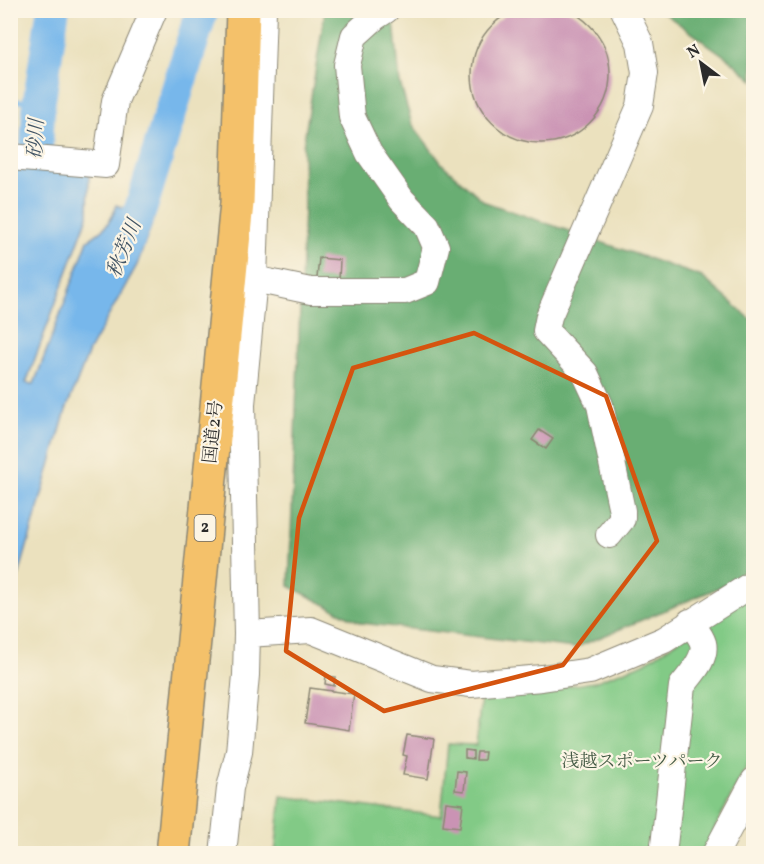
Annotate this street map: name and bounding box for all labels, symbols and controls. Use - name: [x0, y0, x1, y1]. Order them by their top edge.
- north arrow: [671, 33, 731, 93]
- text: N: [683, 39, 705, 64]
- water label: 砂川: [22, 116, 52, 160]
- water label: 秋芳川: [101, 214, 150, 282]
- street label: 国道2号: [198, 399, 230, 465]
- road number: 2: [194, 515, 216, 541]
- park label: 浅越スポーツパーク: [562, 750, 722, 775]

